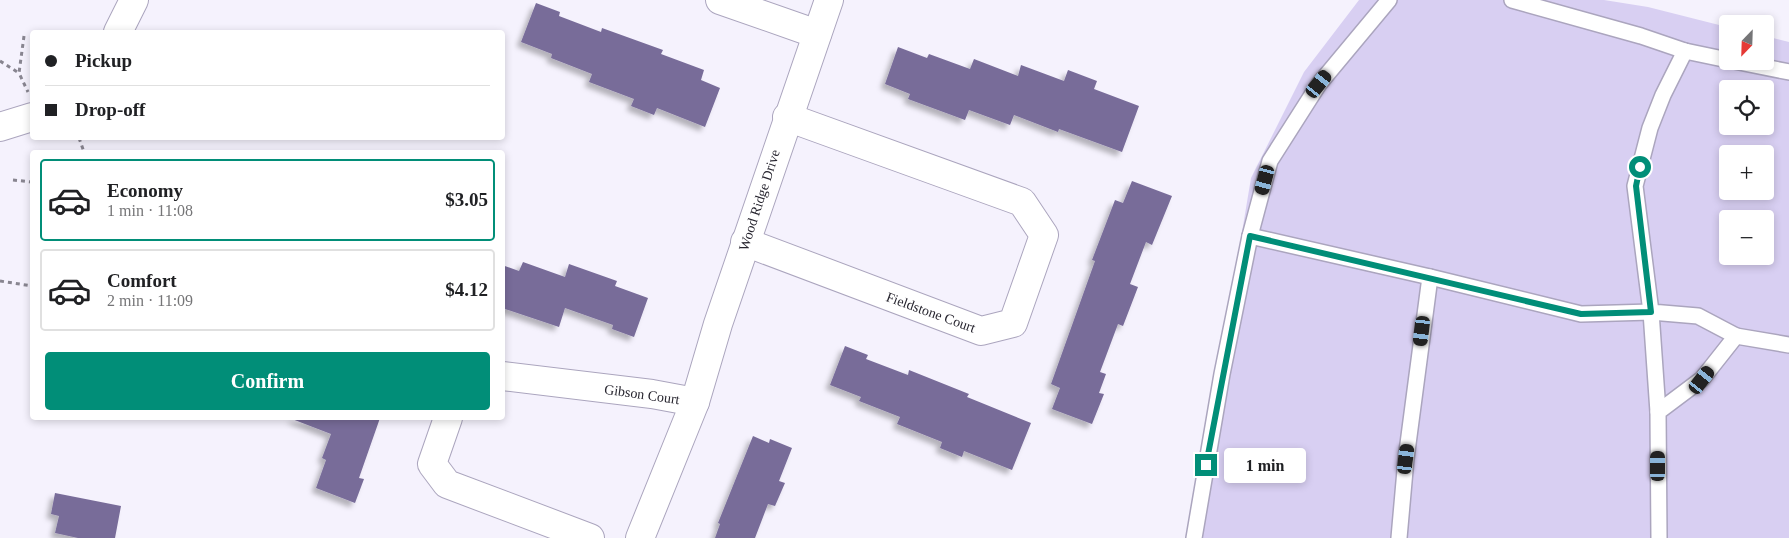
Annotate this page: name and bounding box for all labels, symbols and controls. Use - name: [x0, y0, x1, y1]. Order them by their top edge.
- north arrow: [1719, 15, 1774, 70]
- map controls: [1719, 15, 1774, 265]
- text: Pickup: [75, 50, 132, 71]
- car: [1303, 68, 1334, 100]
- button: locate: [1719, 80, 1774, 135]
- text: Drop-off: [75, 99, 145, 120]
- button: +: [1719, 145, 1774, 200]
- street label: Wood Ridge Drive: [736, 148, 783, 253]
- route start: [1629, 156, 1651, 178]
- car: [1253, 164, 1276, 196]
- icon: car: [47, 178, 92, 223]
- text: Economy: [107, 180, 183, 201]
- text: $3.05: [445, 189, 488, 210]
- text: 1 min · 11:08: [107, 202, 193, 219]
- button: −: [1719, 210, 1774, 265]
- icon: car: [47, 268, 92, 313]
- text: Comfort: [107, 270, 177, 291]
- text: $4.12: [445, 279, 488, 300]
- street label: Fieldstone Court: [884, 289, 978, 336]
- text: 2 min · 11:09: [107, 292, 193, 309]
- car: [1412, 315, 1431, 347]
- button: Confirm: [45, 352, 490, 410]
- car: [1686, 364, 1717, 396]
- street label: Gibson Court: [603, 382, 681, 407]
- car: [1396, 443, 1415, 475]
- callout: 1 min: [1224, 448, 1306, 482]
- car: [1650, 451, 1665, 481]
- route end: [1195, 454, 1217, 476]
- text: 1 min: [1246, 457, 1284, 474]

